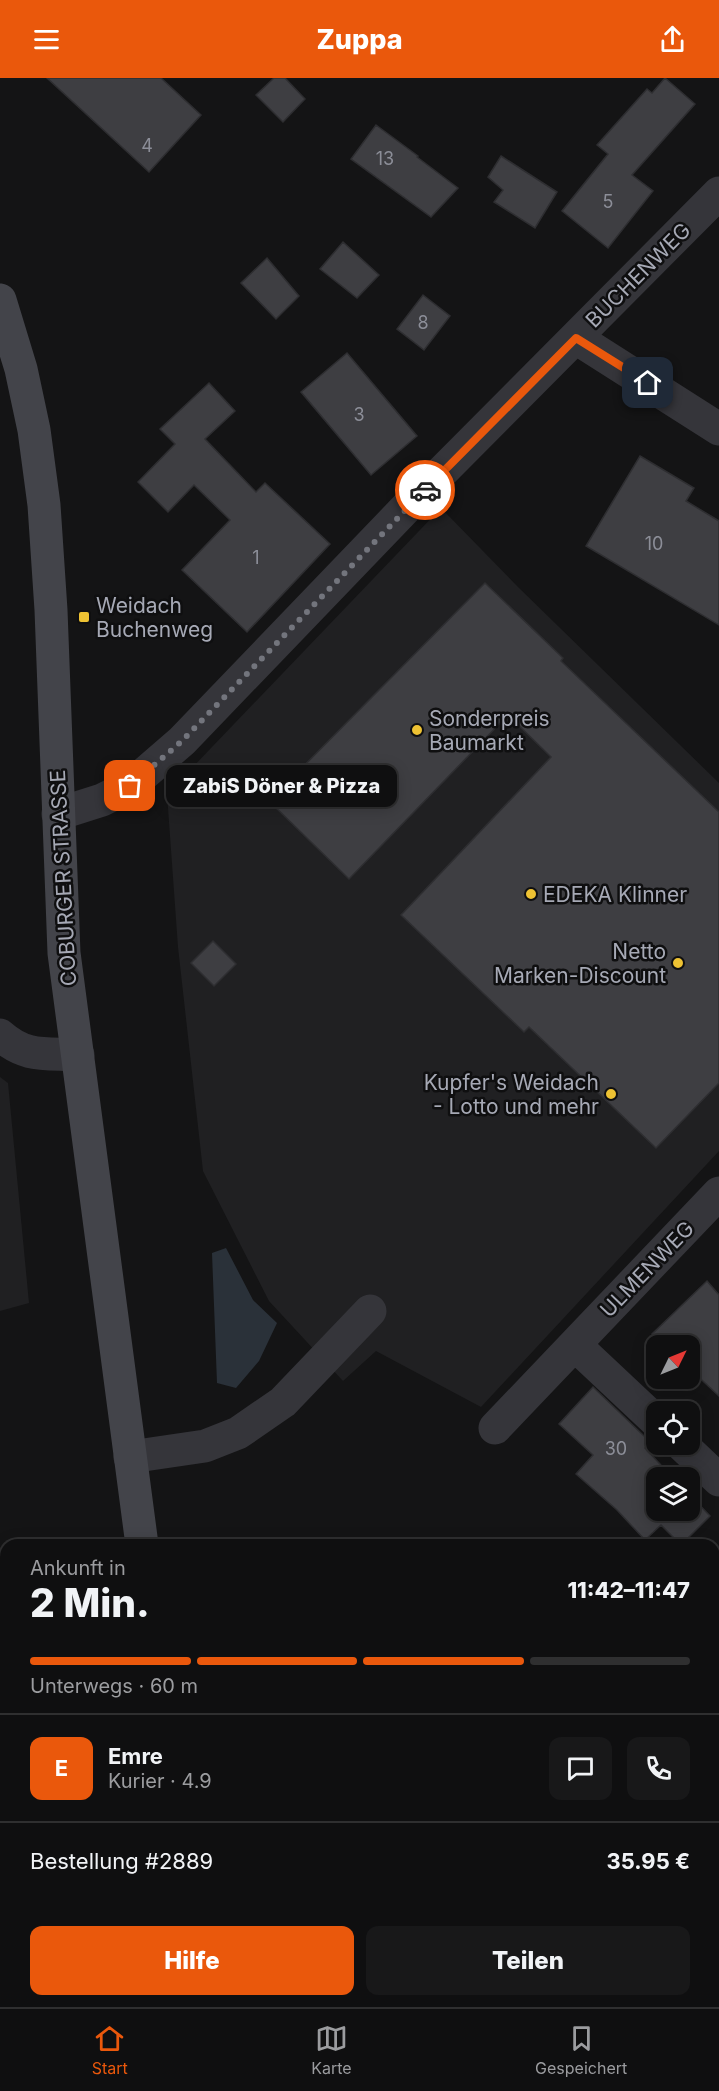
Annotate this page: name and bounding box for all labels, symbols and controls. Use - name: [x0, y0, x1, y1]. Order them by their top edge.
- icon: menu: [30, 23, 63, 56]
- text: Zuppa: [316, 23, 403, 56]
- icon: share: [656, 23, 689, 56]
- house number: 4: [141, 135, 153, 156]
- house number: 13: [376, 148, 394, 169]
- house number: 5: [603, 191, 613, 212]
- street label: BUCHENWEG: [580, 217, 696, 333]
- house number: 8: [417, 312, 429, 333]
- pin: [622, 357, 673, 408]
- icon: home: [631, 366, 664, 399]
- house number: 3: [353, 404, 365, 425]
- courier: [395, 460, 455, 520]
- icon: car: [409, 474, 442, 507]
- house number: 10: [645, 533, 663, 554]
- house number: 1: [252, 547, 260, 568]
- place label: Weidach Buchenweg: [96, 593, 213, 642]
- marker: Weidach Buchenweg: [77, 610, 91, 624]
- place label: Sonderpreis Baumarkt: [429, 706, 550, 755]
- marker: Sonderpreis Baumarkt: [410, 723, 424, 737]
- pin: [104, 760, 155, 811]
- callout: ZabiS Döner & Pizza: [166, 765, 397, 807]
- street label: COBURGER STRASSE: [45, 769, 81, 987]
- icon: bag: [113, 769, 146, 802]
- text: ZabiS Döner & Pizza: [183, 774, 380, 798]
- place label: EDEKA Klinner: [543, 882, 687, 907]
- marker: EDEKA Klinner: [524, 887, 538, 901]
- place label: Netto Marken-Discount: [494, 939, 666, 988]
- marker: Netto Marken-Discount: [671, 956, 685, 970]
- place label: Kupfer's Weidach - Lotto und mehr: [424, 1070, 599, 1119]
- marker: Kupfer's Weidach - Lotto und mehr: [604, 1087, 618, 1101]
- street label: ULMENWEG: [595, 1216, 699, 1322]
- north arrow: [646, 1335, 700, 1389]
- map controls: [646, 1335, 700, 1521]
- button: locate: [646, 1401, 700, 1455]
- house number: 30: [605, 1438, 627, 1459]
- button: layers: [646, 1467, 700, 1521]
- text: Ankunft in: [30, 1556, 126, 1580]
- text: 11:42–11:47: [567, 1577, 690, 1603]
- text: 2 Min.: [30, 1579, 150, 1626]
- text: Unterwegs · 60 m: [30, 1674, 198, 1698]
- button: chat: [549, 1737, 612, 1800]
- button: phone: [627, 1737, 690, 1800]
- text: Emre: [108, 1743, 163, 1769]
- text: E: [55, 1755, 68, 1781]
- text: Kurier · 4.9: [108, 1769, 212, 1793]
- text: Bestellung #2889: [30, 1848, 213, 1874]
- text: 35.95 €: [607, 1848, 690, 1874]
- button: Hilfe: [30, 1926, 354, 1995]
- button: Teilen: [366, 1926, 690, 1995]
- tab: Start: [92, 2022, 128, 2078]
- tab: Karte: [311, 2022, 352, 2078]
- tab: Gespeichert: [535, 2022, 627, 2078]

